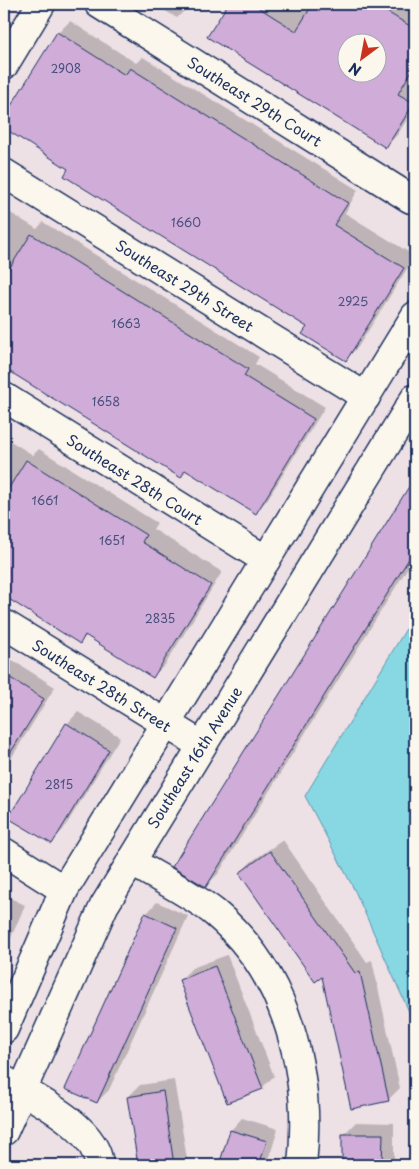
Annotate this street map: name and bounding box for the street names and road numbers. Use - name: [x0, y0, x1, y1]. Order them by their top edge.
- street label: Southeast 29th Court: [183, 50, 327, 152]
- street label: Southeast 29th Street: [112, 233, 258, 337]
- street label: Southeast 28th Court: [62, 428, 208, 530]
- street label: Southeast 28th Street: [28, 633, 176, 737]
- street label: Southeast 16th Avenue: [141, 682, 247, 832]

